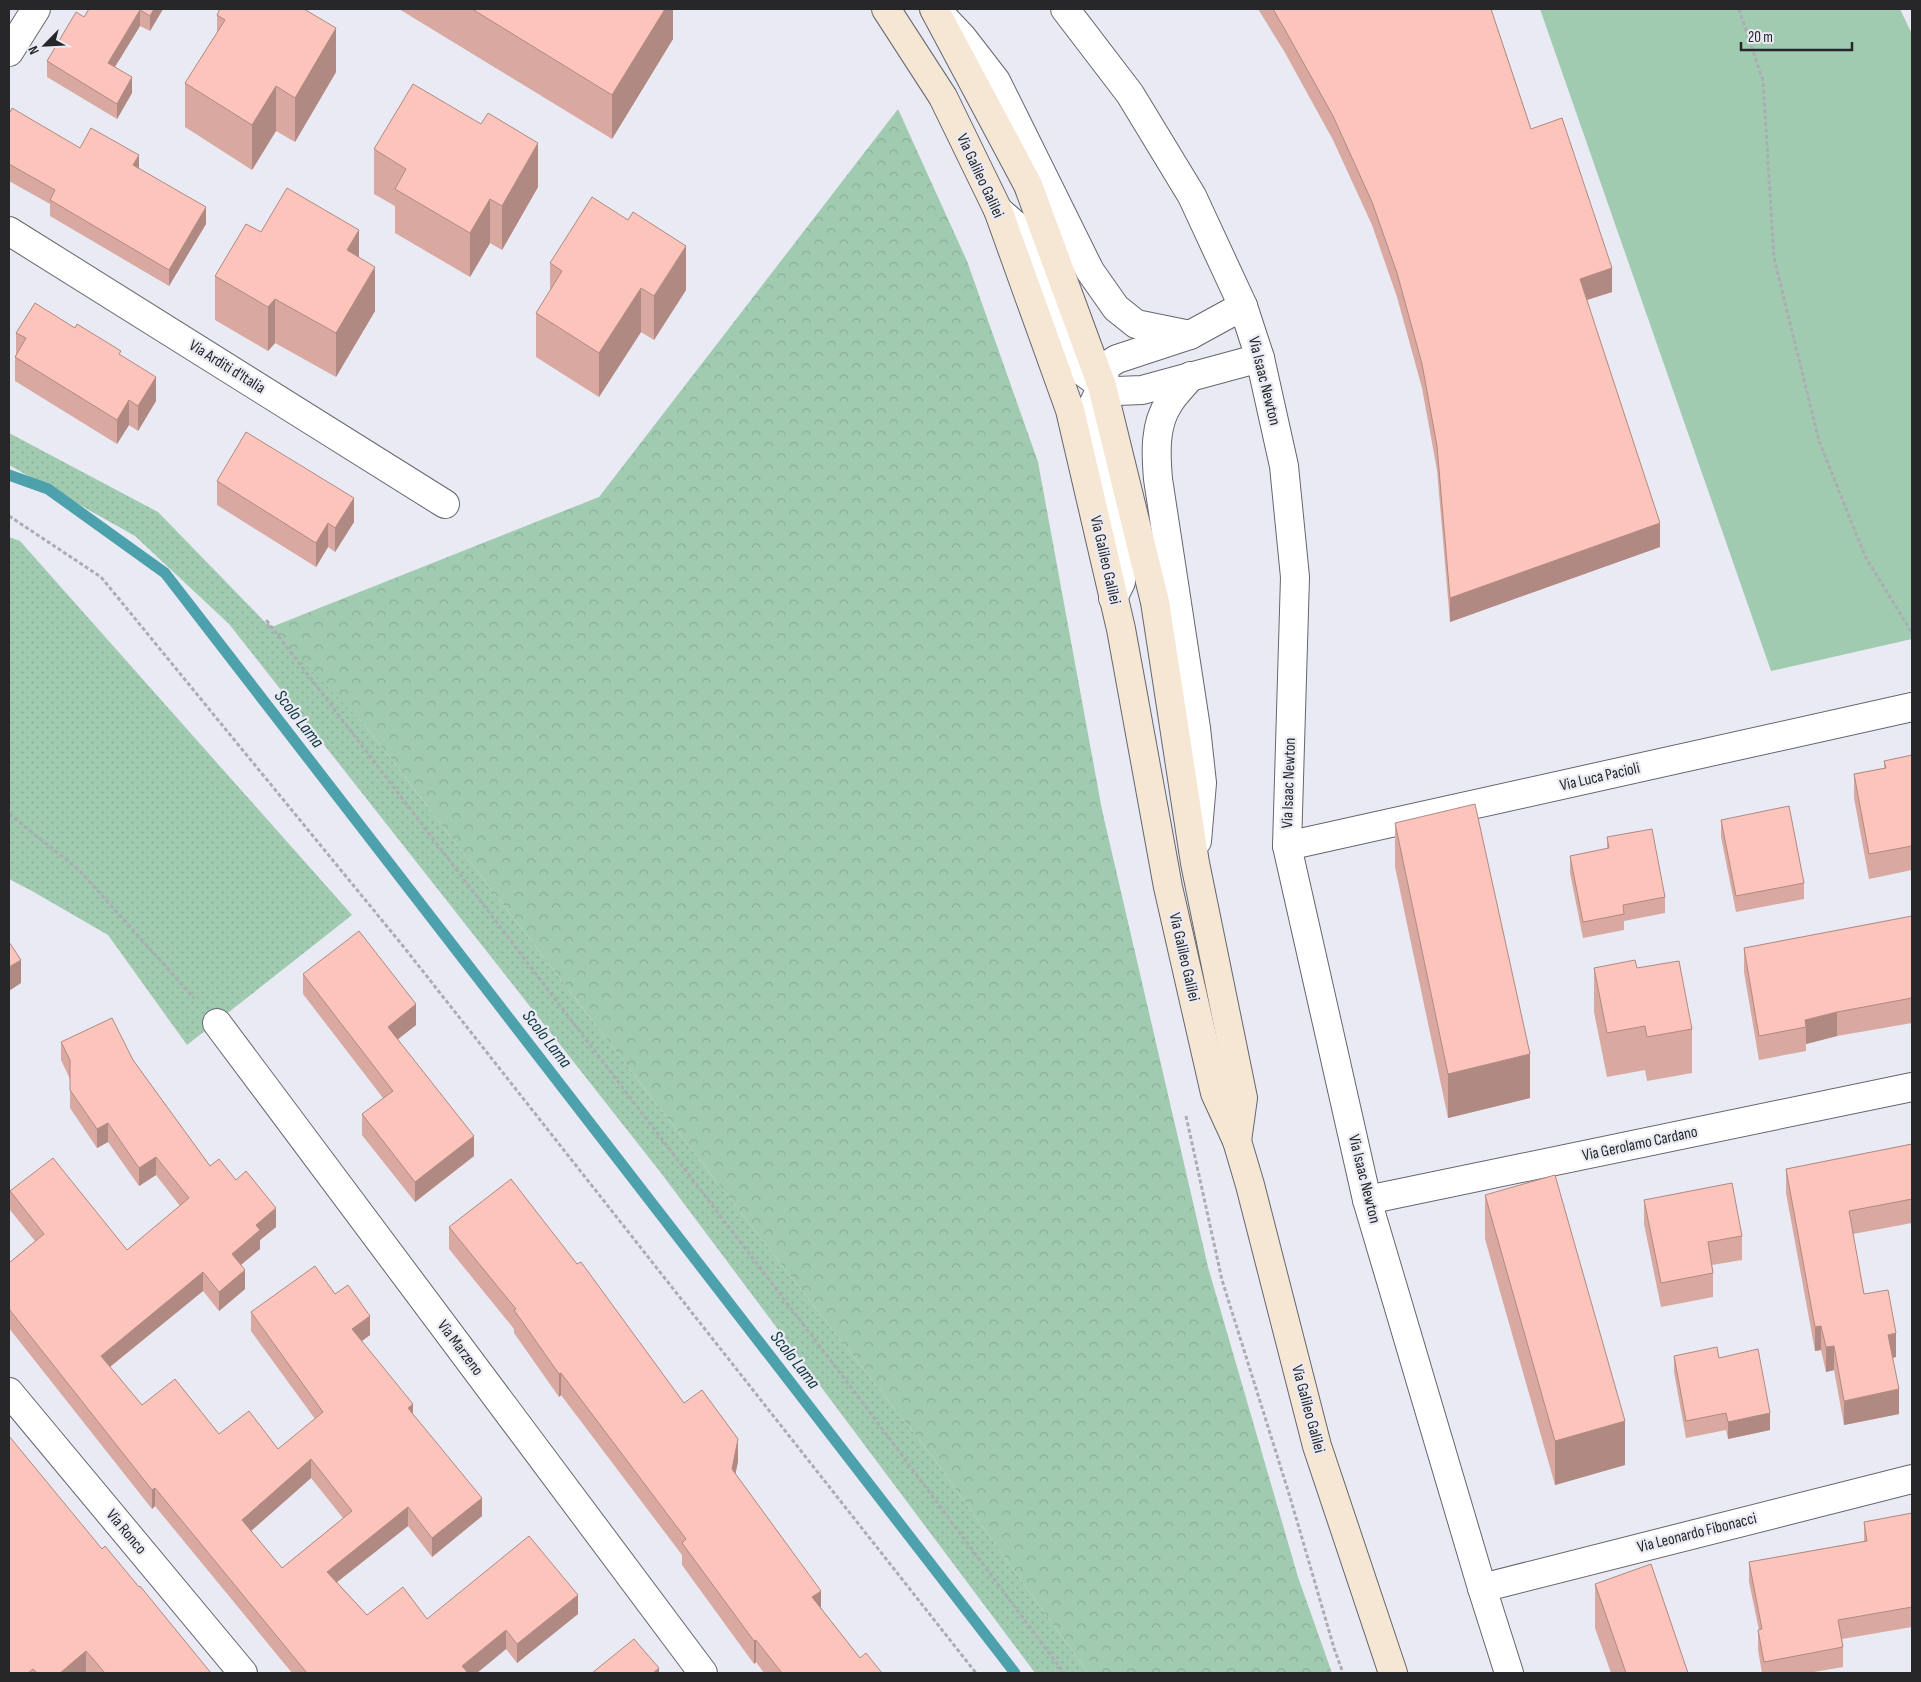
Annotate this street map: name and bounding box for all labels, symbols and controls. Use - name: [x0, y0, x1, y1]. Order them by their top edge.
- north arrow: [20, 20, 70, 70]
- scale bar: [1741, 20, 1852, 52]
- text: 20 m: [1748, 28, 1773, 47]
- text: N: [24, 43, 43, 57]
- street label: Via Galileo Galilei: [952, 131, 1008, 221]
- street label: Via Isaac Newton: [1244, 335, 1284, 427]
- street label: Via Arditi d'Italia: [185, 336, 269, 398]
- street label: Via Galileo Galilei: [1086, 514, 1124, 606]
- water label: Scolo Lama: [270, 686, 329, 753]
- street label: Via Isaac Newton: [1278, 737, 1300, 829]
- street label: Via Luca Pacioli: [1558, 759, 1642, 795]
- street label: Via Galileo Galilei: [1165, 911, 1203, 1003]
- water label: Scolo Lama: [518, 1006, 577, 1073]
- street label: Via Gerolamo Cardano: [1581, 1123, 1699, 1165]
- street label: Via Isaac Newton: [1344, 1133, 1384, 1225]
- street label: Via Marzeno: [433, 1316, 487, 1380]
- water label: Scolo Lama: [766, 1327, 825, 1394]
- street label: Via Galileo Galilei: [1287, 1363, 1329, 1455]
- street label: Via Ronco: [102, 1506, 150, 1558]
- street label: Via Leonardo Fibonacci: [1635, 1509, 1759, 1557]

